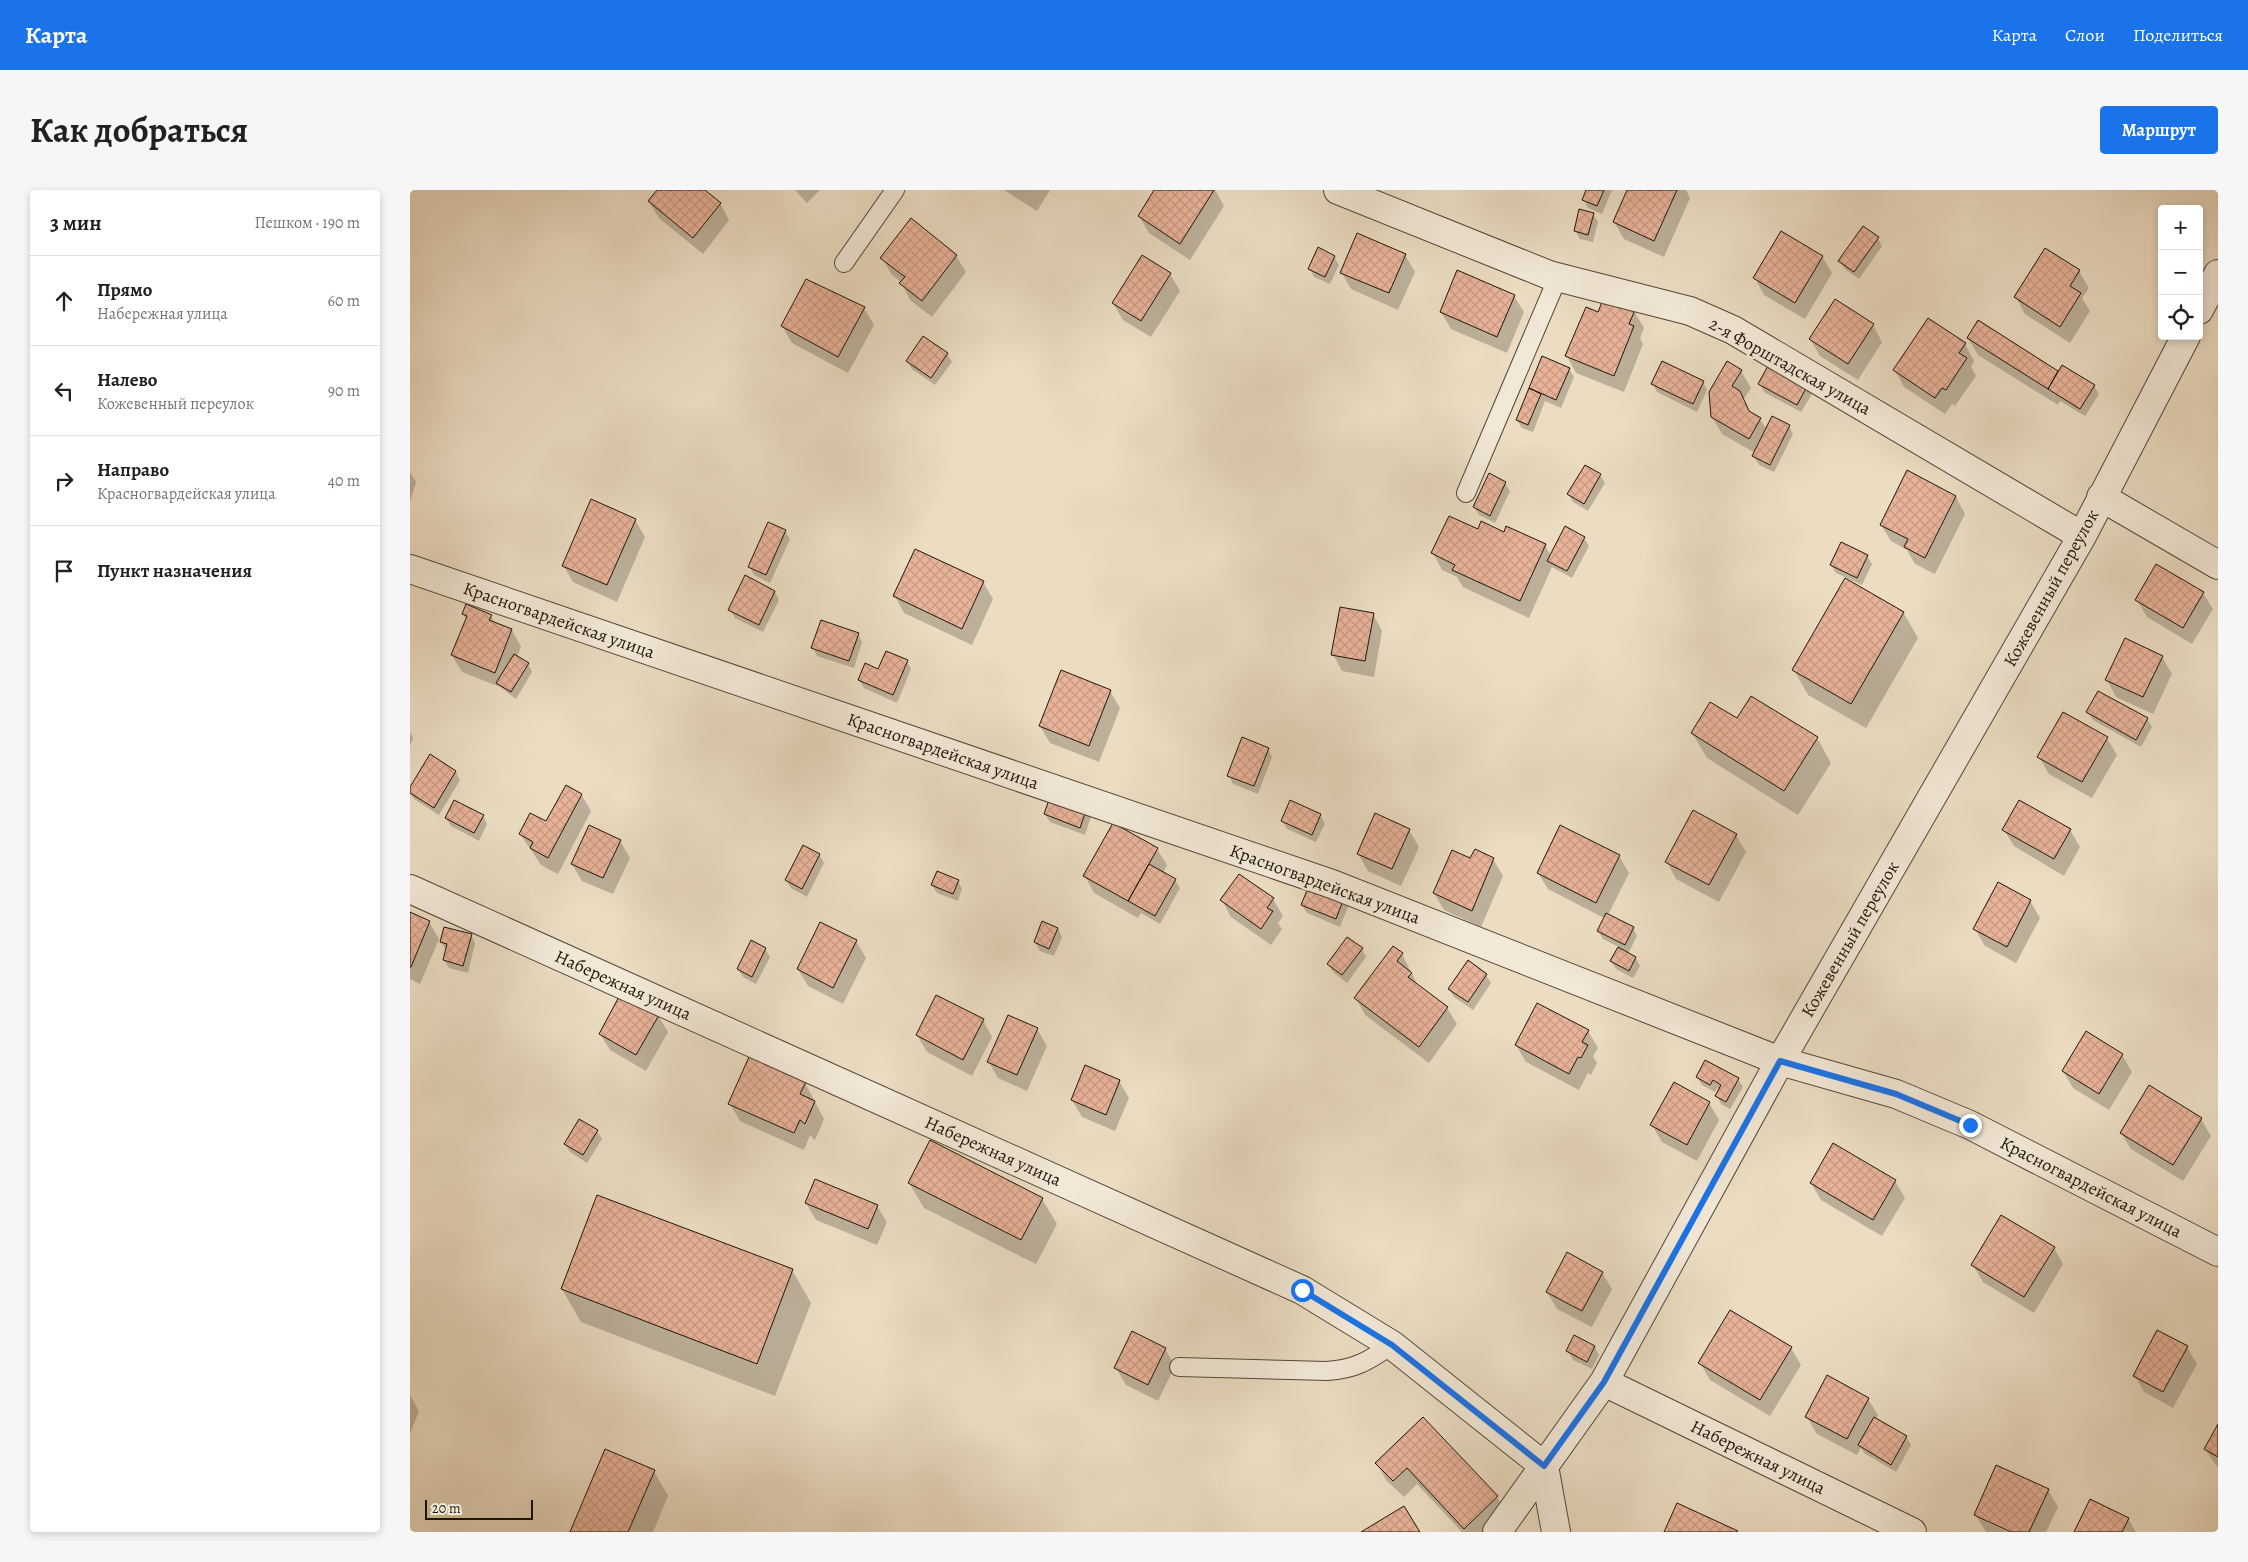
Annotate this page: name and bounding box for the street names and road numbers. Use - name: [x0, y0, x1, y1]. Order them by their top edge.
- street label: 2-я Форштадская улица: [1705, 311, 1876, 421]
- street label: Кожевенный переулок: [1998, 505, 2104, 671]
- street label: Красногвардейская улица: [460, 576, 659, 664]
- street label: Красногвардейская улица: [844, 707, 1043, 795]
- street label: Красногвардейская улица: [1226, 838, 1424, 930]
- street label: Кожевенный переулок: [1795, 857, 1905, 1021]
- street label: Набережная улица: [551, 944, 696, 1026]
- street label: Набережная улица: [921, 1110, 1066, 1192]
- street label: Красногвардейская улица: [1996, 1131, 2187, 1244]
- street label: Набережная улица: [1687, 1414, 1830, 1500]

